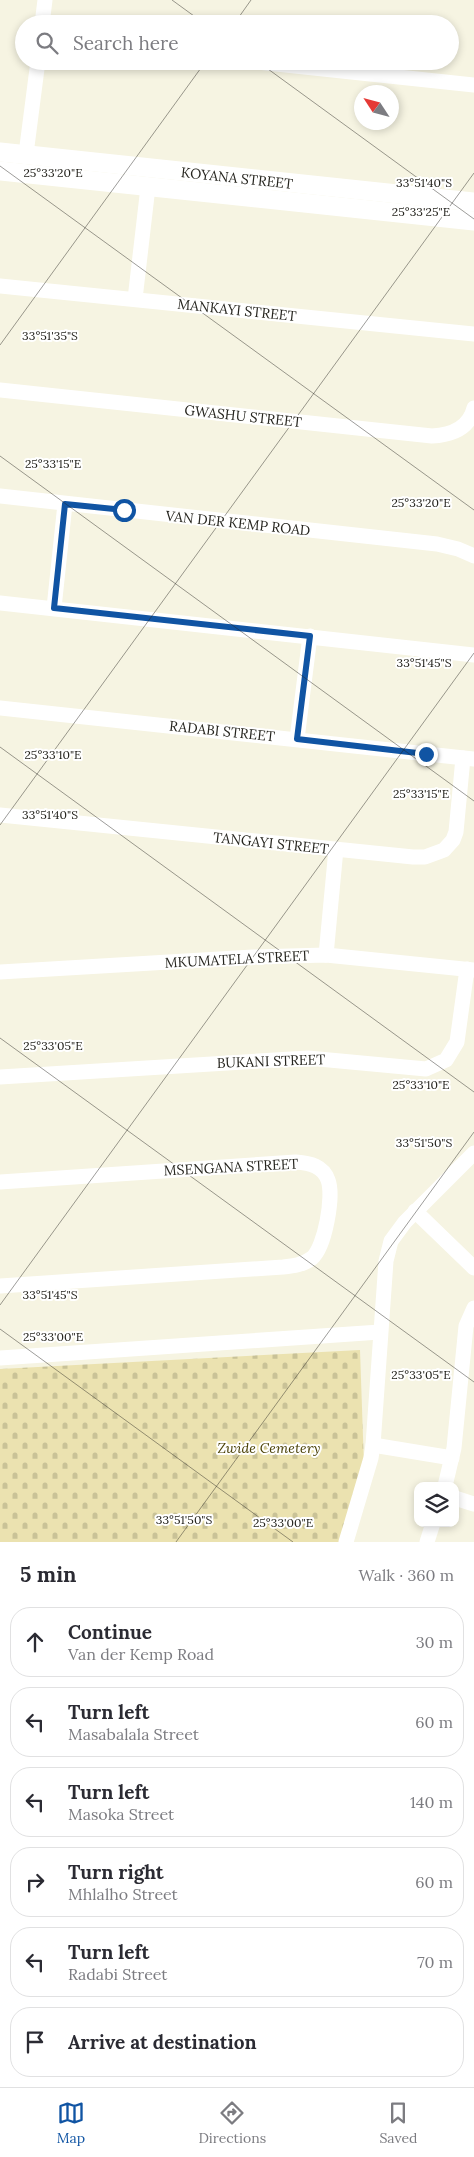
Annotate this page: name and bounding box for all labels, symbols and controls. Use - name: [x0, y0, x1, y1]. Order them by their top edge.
- search box: [15, 15, 459, 70]
- icon: search: [33, 29, 61, 57]
- text: Search here: [73, 31, 179, 55]
- north arrow: [354, 85, 399, 130]
- street label: KOYANA STREET: [180, 163, 294, 193]
- text: 25°33'20"E: [23, 165, 83, 180]
- text: 33°51'40"S: [396, 175, 452, 190]
- text: 25°33'25"E: [392, 204, 450, 219]
- street label: MANKAYI STREET: [177, 295, 297, 325]
- text: 33°51'35"S: [22, 328, 78, 343]
- street label: GWASHU STREET: [183, 401, 303, 431]
- text: 25°33'15"E: [25, 456, 81, 471]
- text: 25°33'20"E: [391, 495, 451, 510]
- route start: [113, 499, 136, 522]
- street label: VAN DER KEMP ROAD: [164, 506, 311, 540]
- text: 33°51'45"S: [396, 655, 452, 670]
- street label: RADABI STREET: [168, 716, 276, 746]
- route end: [415, 743, 438, 766]
- text: 25°33'10"E: [24, 747, 82, 762]
- text: 25°33'15"E: [393, 786, 449, 801]
- text: 33°51'40"S: [22, 807, 78, 822]
- street label: TANGAYI STREET: [212, 828, 330, 858]
- street label: MKUMATELA STREET: [164, 946, 310, 972]
- text: 25°33'05"E: [23, 1038, 83, 1053]
- street label: BUKANI STREET: [216, 1050, 326, 1072]
- text: 25°33'10"E: [392, 1077, 450, 1092]
- text: 33°51'50"S: [396, 1135, 452, 1150]
- street label: MSENGANA STREET: [163, 1154, 299, 1180]
- text: 33°51'45"S: [22, 1287, 78, 1302]
- text: 25°33'00"E: [23, 1329, 83, 1344]
- text: 25°33'05"E: [391, 1367, 451, 1382]
- park label: Zwide Cemetery: [218, 1439, 320, 1457]
- map controls: [414, 1482, 459, 1527]
- button: layers: [414, 1482, 459, 1527]
- text: 33°51'50"S: [156, 1512, 212, 1527]
- text: 25°33'00"E: [253, 1515, 313, 1530]
- text: 5 min: [20, 1561, 76, 1588]
- text: Walk · 360 m: [358, 1565, 454, 1585]
- text: Continue: [68, 1620, 152, 1644]
- icon: ahead: [21, 1628, 49, 1656]
- text: 30 m: [416, 1632, 453, 1652]
- text: Van der Kemp Road: [68, 1644, 214, 1664]
- text: Turn left: [68, 1700, 149, 1724]
- icon: left: [21, 1708, 49, 1736]
- text: 60 m: [415, 1712, 453, 1732]
- text: Masabalala Street: [68, 1724, 199, 1744]
- text: Turn left: [68, 1780, 149, 1804]
- icon: left: [21, 1788, 49, 1816]
- text: 140 m: [410, 1792, 453, 1812]
- text: Masoka Street: [68, 1804, 174, 1824]
- text: Turn right: [68, 1860, 164, 1884]
- icon: right: [21, 1868, 49, 1896]
- text: 60 m: [415, 1872, 453, 1892]
- text: Mhlalho Street: [68, 1884, 178, 1904]
- text: Turn left: [68, 1940, 149, 1964]
- icon: left: [21, 1948, 49, 1976]
- text: 70 m: [417, 1952, 453, 1972]
- text: Radabi Street: [68, 1964, 168, 1984]
- icon: arrive: [21, 2028, 49, 2056]
- text: Arrive at destination: [68, 2030, 257, 2054]
- tab: Map: [57, 2099, 85, 2147]
- tab: Directions: [198, 2099, 266, 2147]
- tab: Saved: [379, 2099, 417, 2147]

